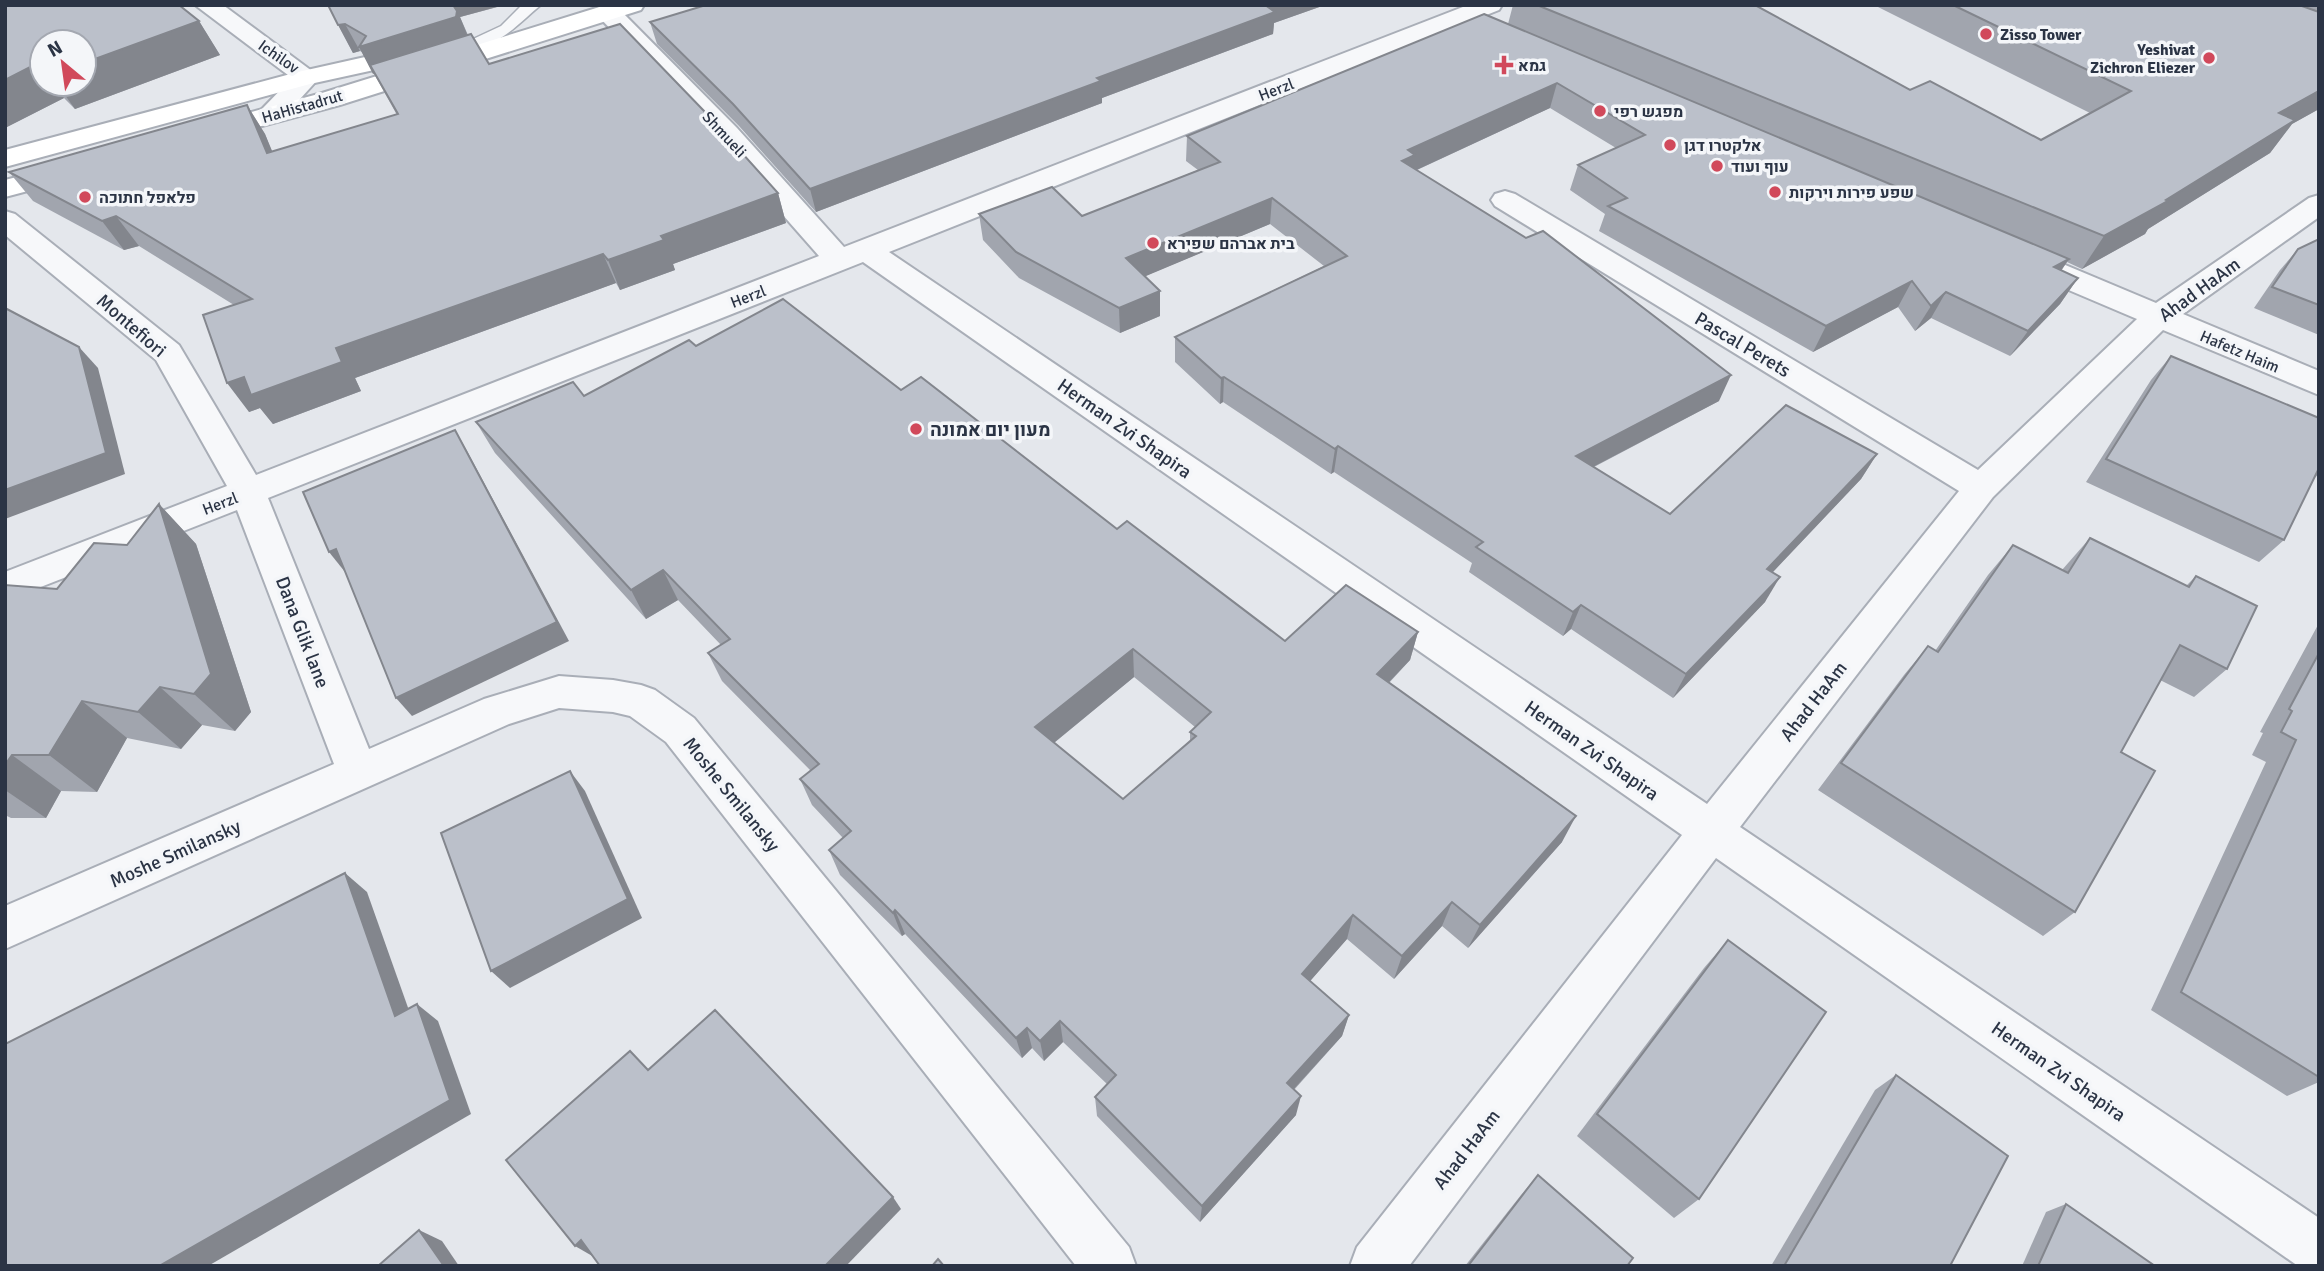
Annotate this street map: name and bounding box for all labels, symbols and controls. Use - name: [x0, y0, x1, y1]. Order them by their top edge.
- place label: Zisso Tower: [2000, 25, 2082, 45]
- marker: Zisso Tower: [1978, 26, 1994, 42]
- north arrow: [28, 28, 98, 98]
- text: N: [44, 35, 67, 63]
- street label: Ichilov: [254, 36, 303, 78]
- place label: Yeshivat Zichron Eliezer: [2090, 40, 2196, 78]
- marker: Yeshivat Zichron Eliezer: [2201, 50, 2217, 66]
- place label: גמא: [1518, 56, 1546, 76]
- marker: גמא: [1496, 57, 1512, 73]
- street label: Herzl: [1256, 74, 1297, 106]
- street label: HaHistadrut: [259, 86, 345, 128]
- place label: מפגש רפי: [1614, 102, 1683, 122]
- marker: מפגש רפי: [1592, 103, 1608, 119]
- street label: Shmueli: [698, 107, 751, 162]
- place label: אלקטרו דגן: [1684, 136, 1762, 156]
- marker: אלקטרו דגן: [1662, 137, 1678, 153]
- place label: עוף ועוד: [1731, 157, 1789, 177]
- marker: עוף ועוד: [1709, 158, 1725, 174]
- place label: שפע פירות וירקות: [1789, 183, 1914, 203]
- marker: שפע פירות וירקות: [1767, 184, 1783, 200]
- place label: פלאפל חתוכה: [99, 188, 196, 208]
- marker: פלאפל חתוכה: [77, 189, 93, 205]
- place label: בית אברהם שפירא: [1167, 234, 1295, 254]
- marker: בית אברהם שפירא: [1145, 235, 1161, 251]
- street label: Ahad HaAm: [2154, 252, 2245, 327]
- street label: Herzl: [728, 281, 769, 313]
- street label: Montefiori: [91, 289, 171, 363]
- street label: Pascal Perets: [1690, 307, 1795, 383]
- street label: Hafetz Haim: [2197, 326, 2282, 378]
- street label: Herman Zvi Shapira: [1053, 373, 1196, 484]
- place label: מעון יום אמונה: [930, 418, 1051, 442]
- marker: מעון יום אמונה: [908, 421, 924, 437]
- street label: Herzl: [200, 488, 241, 520]
- street label: Dana Glik lane: [270, 573, 334, 692]
- street label: Ahad HaAm: [1775, 657, 1852, 746]
- street label: Herman Zvi Shapira: [1520, 695, 1663, 806]
- street label: Moshe Smilansky: [678, 732, 785, 857]
- street label: Moshe Smilansky: [106, 814, 245, 894]
- street label: Herman Zvi Shapira: [1987, 1016, 2130, 1127]
- street label: Ahad HaAm: [1428, 1105, 1505, 1194]

